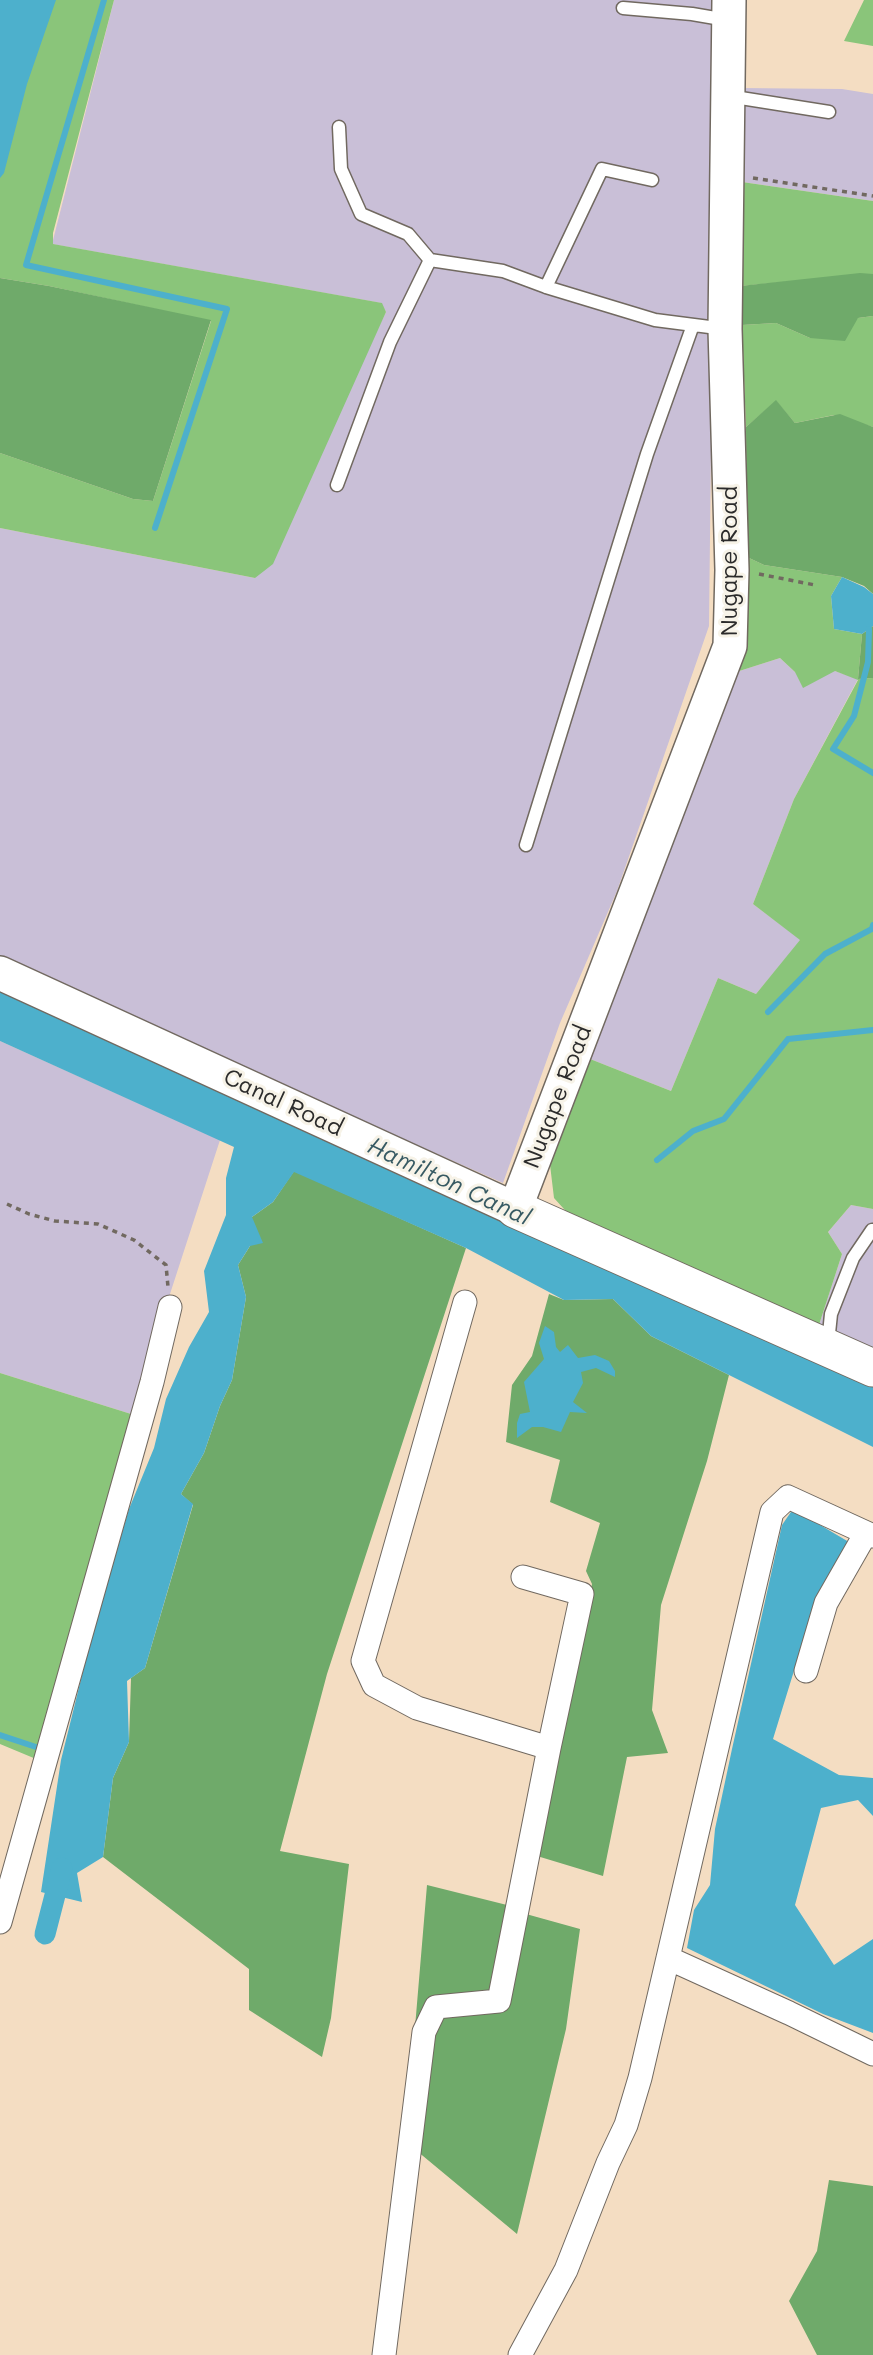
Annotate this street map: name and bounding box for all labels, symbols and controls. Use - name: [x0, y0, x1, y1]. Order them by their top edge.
- street label: Nugape Road: [716, 486, 744, 636]
- street label: Nugape Road: [518, 1022, 598, 1172]
- street label: Canal Road: [219, 1063, 347, 1143]
- water label: Hamilton Canal: [363, 1132, 535, 1232]

